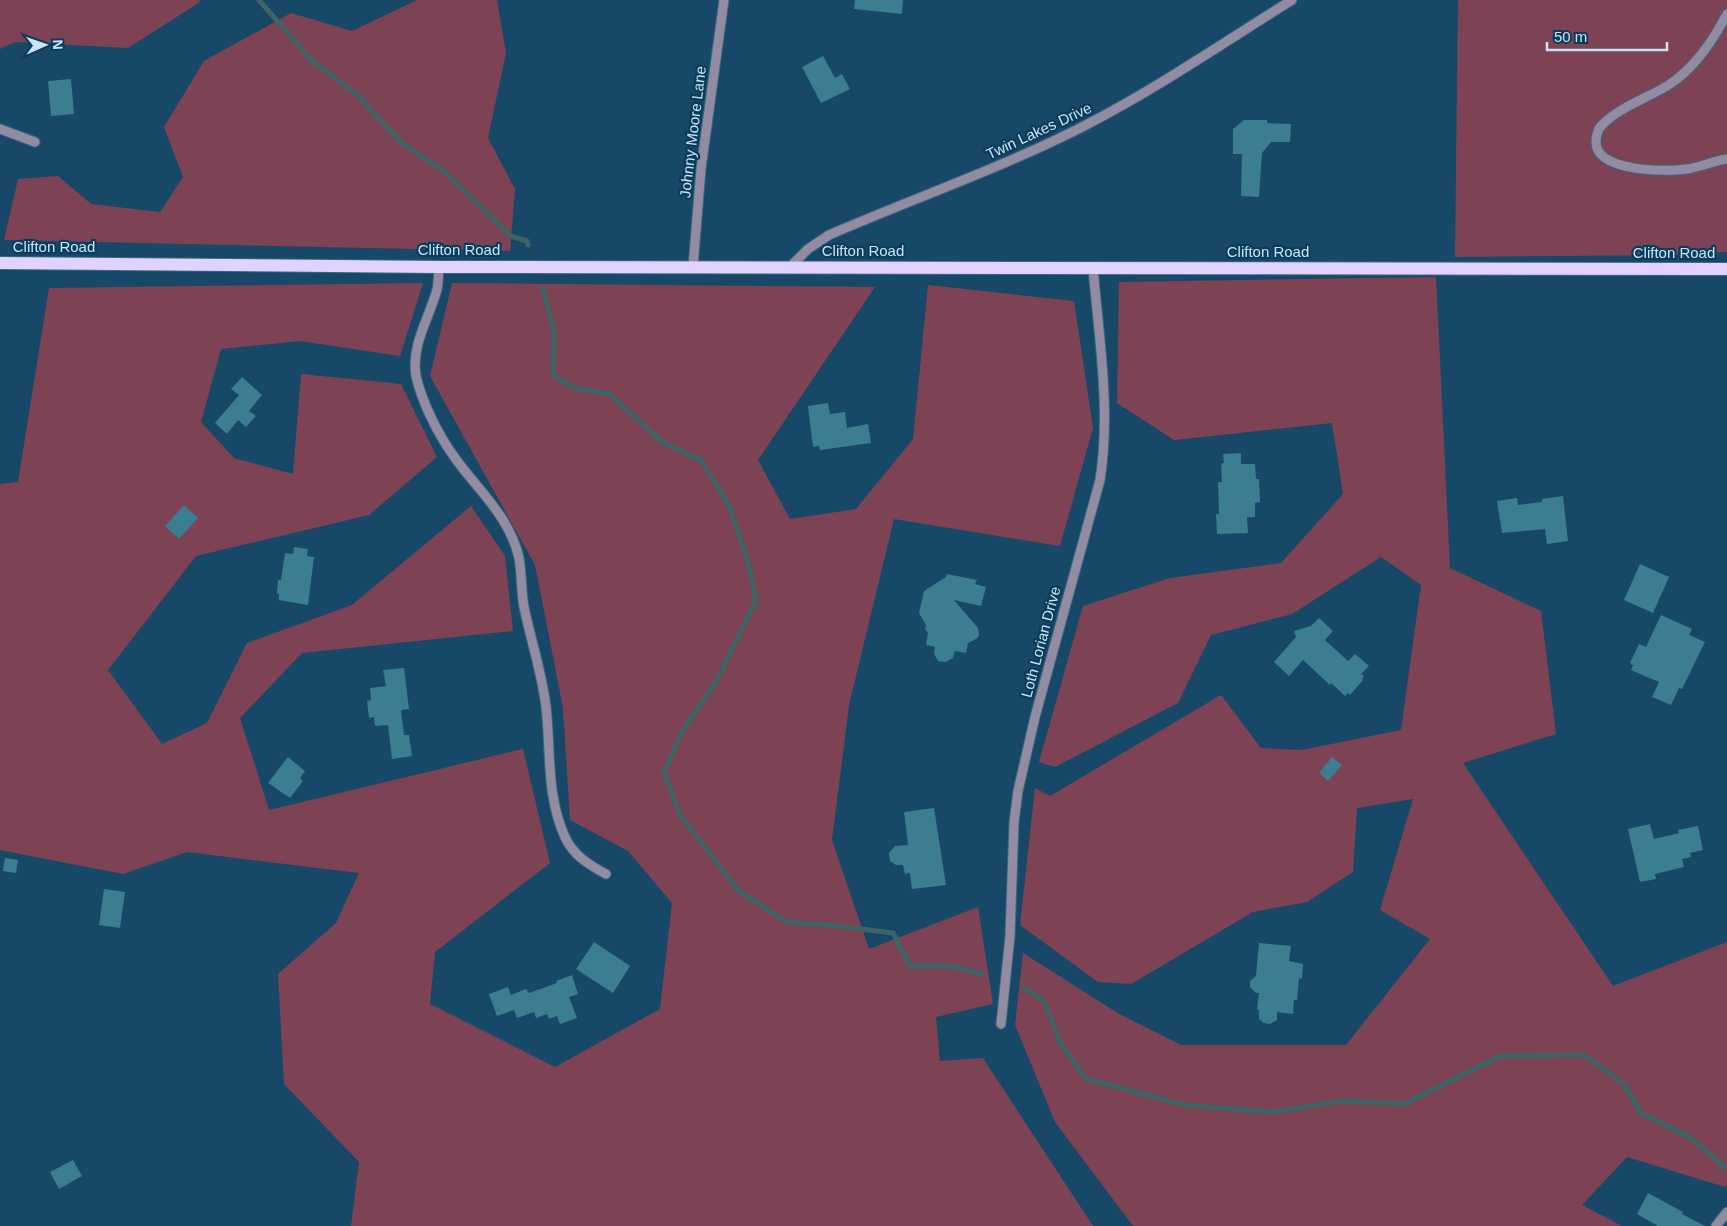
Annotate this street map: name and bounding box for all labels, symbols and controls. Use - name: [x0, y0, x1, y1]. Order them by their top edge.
- north arrow: [20, 20, 70, 70]
- scale bar: [1547, 20, 1667, 52]
- text: 50 m: [1554, 28, 1587, 45]
- text: N: [50, 39, 66, 50]
- street label: Johnny Moore Lane: [676, 65, 709, 199]
- street label: Twin Lakes Drive: [983, 99, 1094, 162]
- street label: Clifton Road: [13, 238, 95, 255]
- street label: Clifton Road: [418, 241, 500, 258]
- street label: Clifton Road: [822, 242, 904, 259]
- street label: Clifton Road: [1227, 243, 1309, 260]
- street label: Clifton Road: [1633, 244, 1715, 261]
- street label: Loth Lorian Drive: [1018, 584, 1064, 699]

